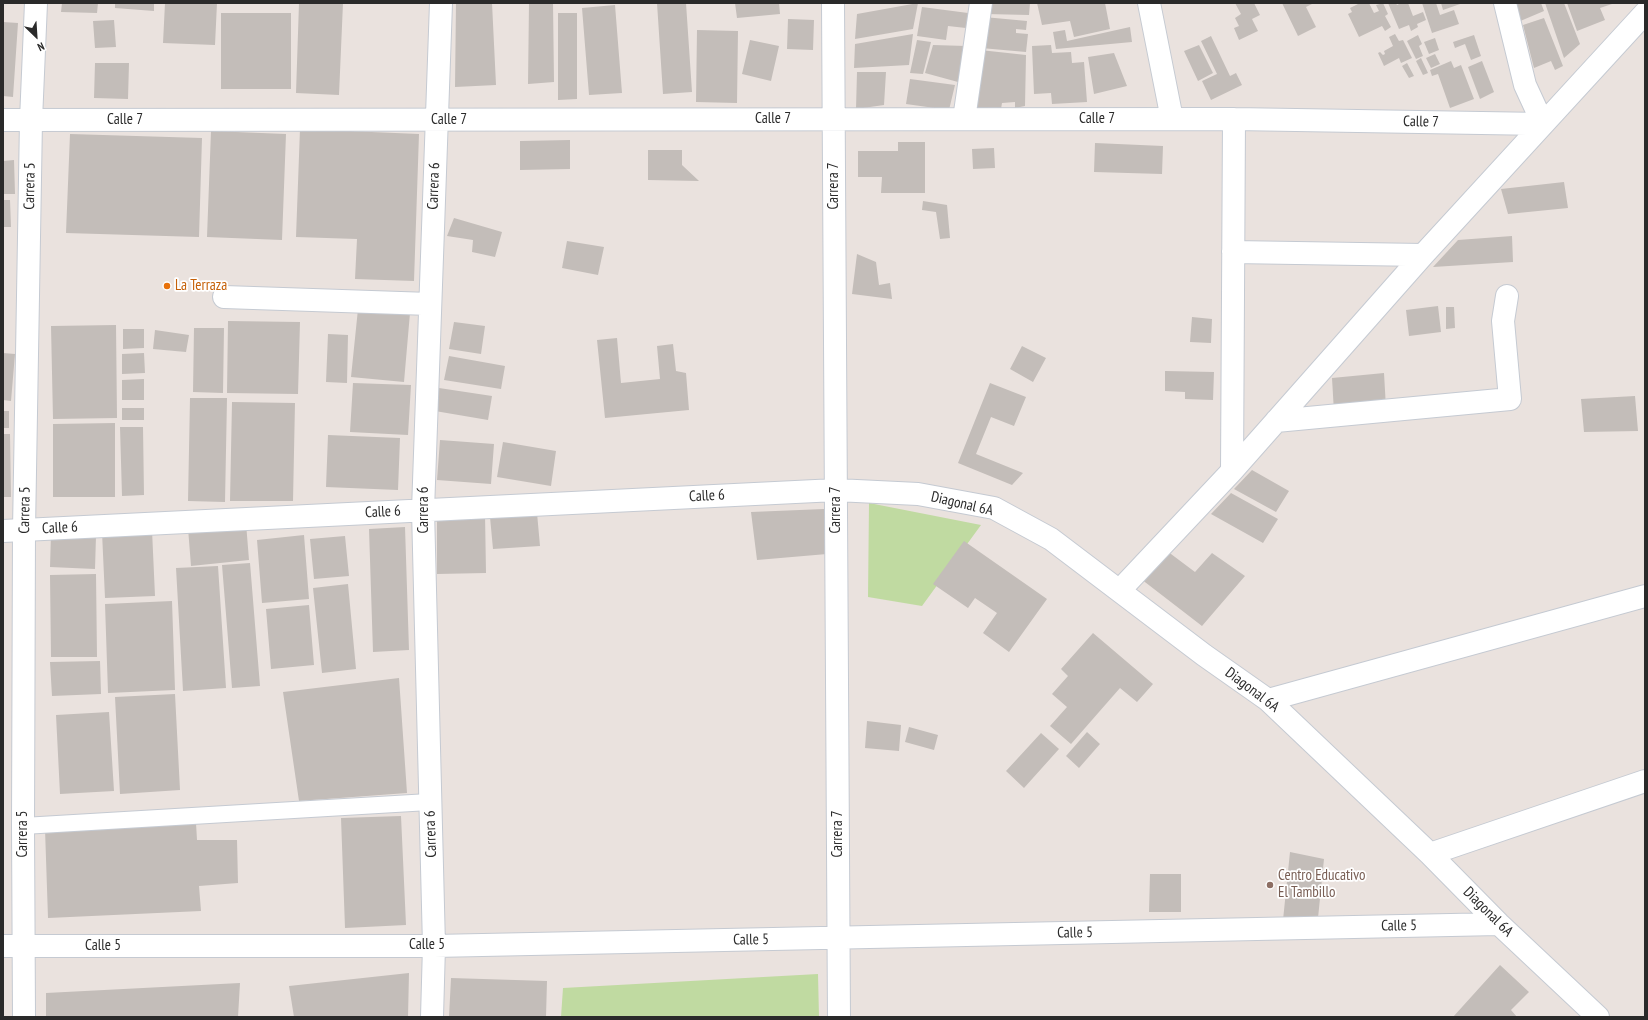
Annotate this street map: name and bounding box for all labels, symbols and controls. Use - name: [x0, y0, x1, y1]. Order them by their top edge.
- north arrow: [16, 16, 56, 56]
- text: N: [35, 39, 47, 54]
- street label: Calle 7: [755, 110, 791, 128]
- street label: Calle 7: [1079, 110, 1115, 128]
- street label: Calle 7: [107, 111, 143, 129]
- street label: Calle 7: [431, 111, 467, 129]
- street label: Calle 7: [1403, 113, 1439, 131]
- street label: Carrera 5: [21, 162, 39, 210]
- street label: Carrera 6: [424, 162, 444, 210]
- street label: Carrera 7: [825, 162, 843, 210]
- place label: La Terraza: [175, 277, 227, 295]
- marker: La Terraza: [162, 281, 172, 291]
- street label: Carrera 5: [16, 486, 34, 534]
- street label: Carrera 6: [415, 486, 433, 534]
- street label: Calle 6: [689, 486, 725, 506]
- street label: Carrera 7: [827, 486, 845, 534]
- street label: Diagonal 6A: [929, 488, 995, 520]
- street label: Calle 6: [365, 502, 401, 522]
- street label: Calle 6: [42, 518, 78, 538]
- street label: Diagonal 6A: [1221, 664, 1283, 716]
- street label: Carrera 5: [14, 810, 32, 858]
- street label: Carrera 6: [421, 810, 441, 858]
- street label: Carrera 7: [829, 810, 847, 858]
- place label: Centro Educativo El Tambillo: [1278, 867, 1366, 902]
- marker: Centro Educativo El Tambillo: [1265, 880, 1275, 890]
- street label: Diagonal 6A: [1459, 883, 1517, 941]
- street label: Calle 5: [1381, 917, 1417, 935]
- street label: Calle 5: [1057, 924, 1093, 942]
- street label: Calle 5: [733, 931, 769, 949]
- street label: Calle 5: [409, 936, 445, 954]
- street label: Calle 5: [85, 937, 121, 955]

